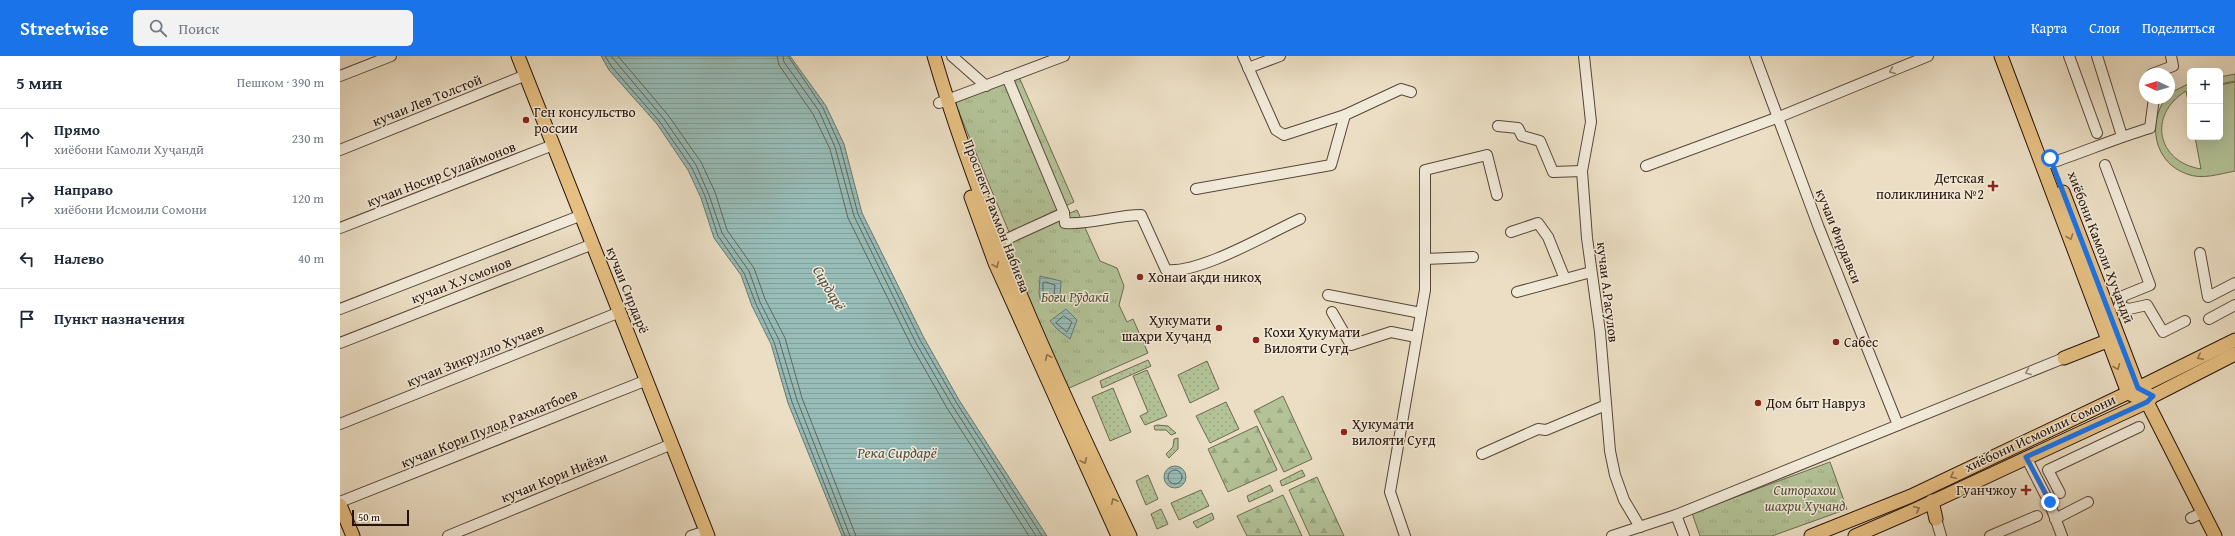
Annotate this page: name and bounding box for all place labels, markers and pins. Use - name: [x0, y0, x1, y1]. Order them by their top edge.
- place label: Ген консульство россии: [534, 102, 636, 138]
- marker: Ген консульство россии: [521, 115, 531, 125]
- place label: Детская поликлиника №2: [1876, 168, 1984, 204]
- marker: Детская поликлиника №2: [1987, 180, 1999, 192]
- place label: Хонаи ақди никоҳ: [1148, 267, 1262, 287]
- marker: Хонаи ақди никоҳ: [1135, 272, 1145, 282]
- place label: Ҳукумати шаҳри Хуҷанд: [1122, 310, 1211, 346]
- place label: Кохи Ҳукумати Вилояти Суғд: [1264, 322, 1360, 358]
- marker: Ҳукумати шаҳри Хуҷанд: [1214, 323, 1224, 333]
- place label: Сабес: [1844, 332, 1878, 352]
- marker: Кохи Ҳукумати Вилояти Суғд: [1251, 335, 1261, 345]
- marker: Сабес: [1831, 337, 1841, 347]
- place label: Дом быт Навруз: [1765, 393, 1866, 413]
- marker: Дом быт Навруз: [1753, 398, 1763, 408]
- place label: Ҳукумати вилояти Суғд: [1352, 414, 1436, 450]
- marker: Ҳукумати вилояти Суғд: [1339, 427, 1349, 437]
- place label: Гуанчжоу: [1956, 480, 2017, 500]
- marker: Гуанчжоу: [2020, 484, 2032, 496]

